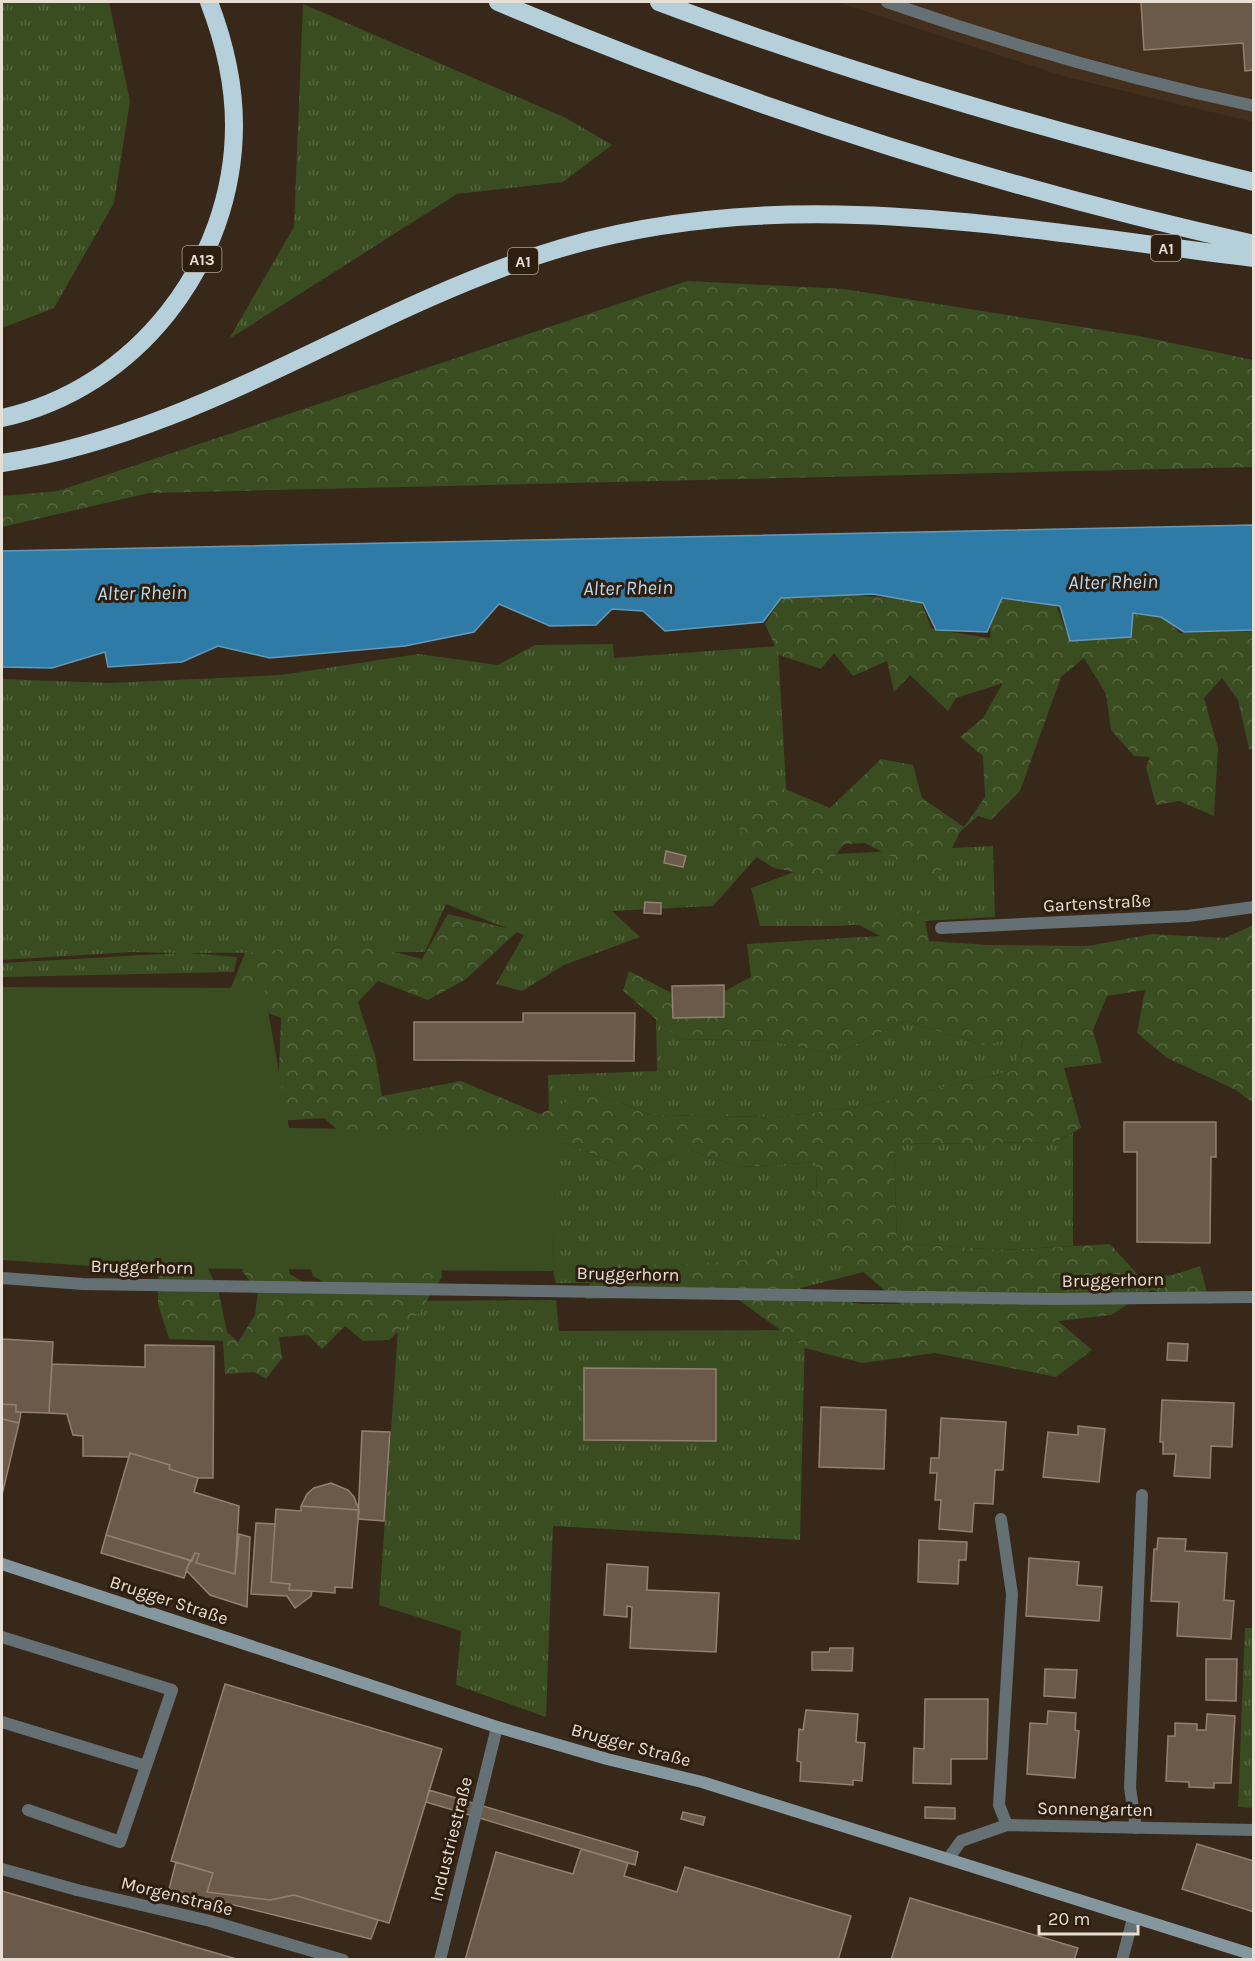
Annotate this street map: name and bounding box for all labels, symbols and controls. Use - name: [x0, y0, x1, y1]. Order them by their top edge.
- road number: A1: [1151, 235, 1181, 261]
- road number: A13: [182, 246, 222, 272]
- road number: A1: [508, 248, 538, 274]
- water label: Alter Rhein: [1068, 570, 1158, 594]
- water label: Alter Rhein: [583, 576, 673, 600]
- water label: Alter Rhein: [97, 581, 187, 605]
- street label: Gartenstraße: [1043, 889, 1151, 917]
- street label: Bruggerhorn: [90, 1255, 194, 1279]
- street label: Bruggerhorn: [576, 1262, 680, 1286]
- street label: Bruggerhorn: [1061, 1268, 1165, 1292]
- street label: Brugger Straße: [107, 1570, 231, 1630]
- street label: Brugger Straße: [569, 1718, 693, 1772]
- street label: Industriestraße: [425, 1774, 477, 1904]
- street label: Sonnengarten: [1037, 1797, 1153, 1821]
- street label: Morgenstraße: [119, 1871, 235, 1921]
- scale bar: [1039, 1898, 1138, 1936]
- text: 20 m: [1048, 1908, 1090, 1930]

